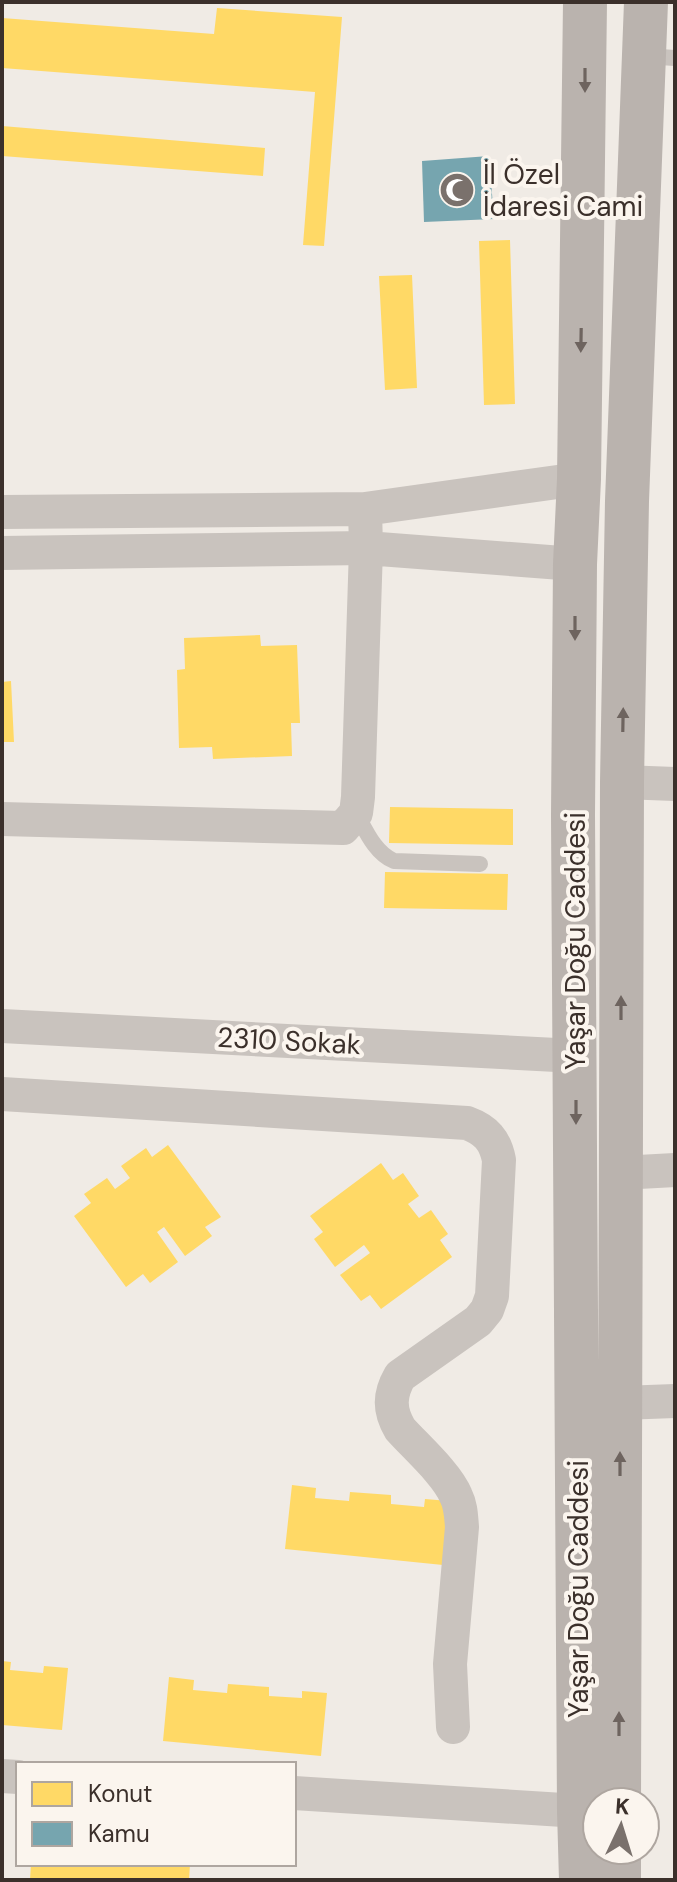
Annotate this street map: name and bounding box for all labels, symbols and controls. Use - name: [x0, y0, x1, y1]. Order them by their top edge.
- one-way arrow: [579, 68, 591, 93]
- place label: İl Özel İdaresi Cami: [483, 156, 643, 225]
- mosque icon: İl Özel İdaresi Cami: [438, 171, 476, 209]
- one-way arrow: [575, 328, 587, 353]
- one-way arrow: [568, 616, 581, 641]
- one-way arrow: [617, 707, 629, 732]
- street label: Yaşar Doğu Caddesi: [557, 812, 594, 1070]
- one-way arrow: [615, 995, 627, 1020]
- street label: 2310 Sokak: [216, 1019, 362, 1063]
- one-way arrow: [570, 1100, 582, 1125]
- one-way arrow: [614, 1451, 626, 1476]
- street label: Yaşar Doğu Caddesi: [560, 1460, 597, 1718]
- one-way arrow: [613, 1711, 625, 1736]
- legend: [16, 1762, 296, 1866]
- text: Konut: [88, 1778, 152, 1809]
- north arrow: [581, 1786, 661, 1866]
- text: K: [614, 1792, 631, 1822]
- text: Kamu: [88, 1818, 150, 1849]

